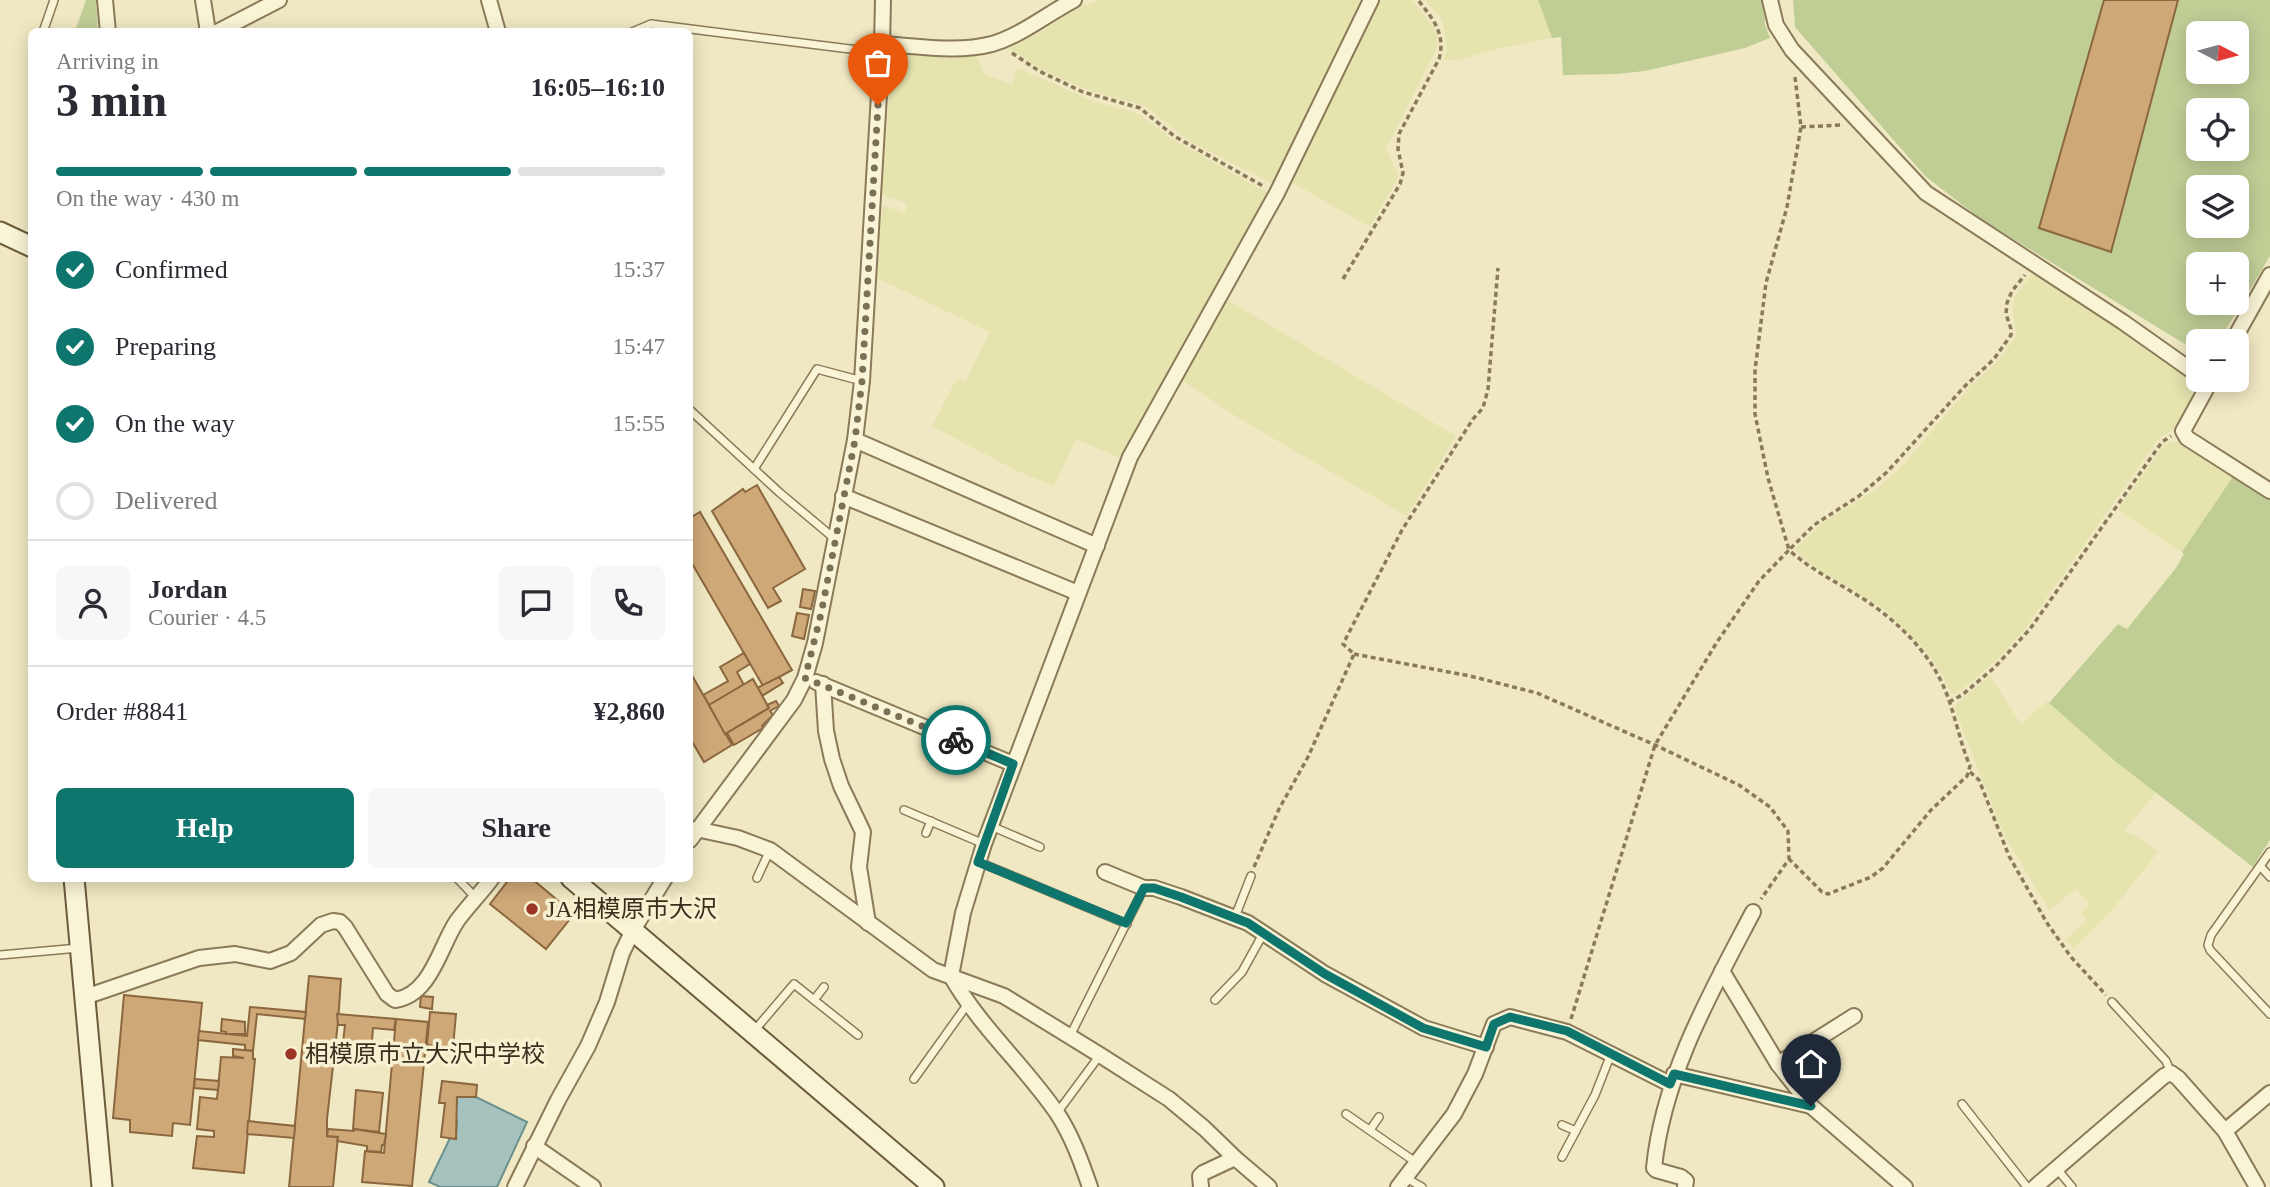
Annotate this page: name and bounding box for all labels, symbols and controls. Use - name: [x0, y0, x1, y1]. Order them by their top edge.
- north arrow: [2186, 21, 2249, 84]
- map controls: [2186, 21, 2249, 392]
- pin: [848, 33, 908, 105]
- icon: bag: [859, 44, 897, 82]
- text: Arriving in: [56, 49, 159, 74]
- text: 16:05–16:10: [531, 73, 665, 102]
- text: 3 min: [56, 75, 167, 126]
- button: locate: [2186, 98, 2249, 161]
- button: layers: [2186, 175, 2249, 238]
- text: On the way · 430 m: [56, 186, 239, 211]
- icon: check: [56, 251, 94, 289]
- button: +: [2186, 252, 2249, 315]
- text: Confirmed: [115, 255, 228, 284]
- text: 15:37: [613, 257, 665, 282]
- icon: check: [56, 328, 94, 366]
- button: −: [2186, 329, 2249, 392]
- text: Preparing: [115, 332, 216, 361]
- text: 15:47: [613, 334, 665, 359]
- icon: check: [56, 405, 94, 443]
- text: On the way: [115, 409, 235, 438]
- text: 15:55: [613, 411, 665, 436]
- text: Delivered: [115, 486, 218, 515]
- button: person: [56, 566, 130, 640]
- button: chat: [499, 566, 573, 640]
- button: phone: [591, 566, 665, 640]
- text: Jordan: [148, 575, 227, 604]
- text: Courier · 4.5: [148, 605, 266, 630]
- text: Order #8841: [56, 697, 188, 726]
- text: ¥2,860: [594, 697, 665, 726]
- courier: [921, 705, 991, 775]
- icon: bike: [937, 721, 975, 759]
- button: Help: [56, 788, 354, 868]
- button: Share: [368, 788, 665, 868]
- place label: JA相模原市大沢: [546, 896, 717, 922]
- marker: JA相模原市大沢: [524, 901, 540, 917]
- pin: [1781, 1034, 1841, 1106]
- place label: 相模原市立大沢中学校: [305, 1041, 545, 1067]
- icon: home: [1792, 1045, 1830, 1083]
- marker: 相模原市立大沢中学校: [283, 1046, 299, 1062]

